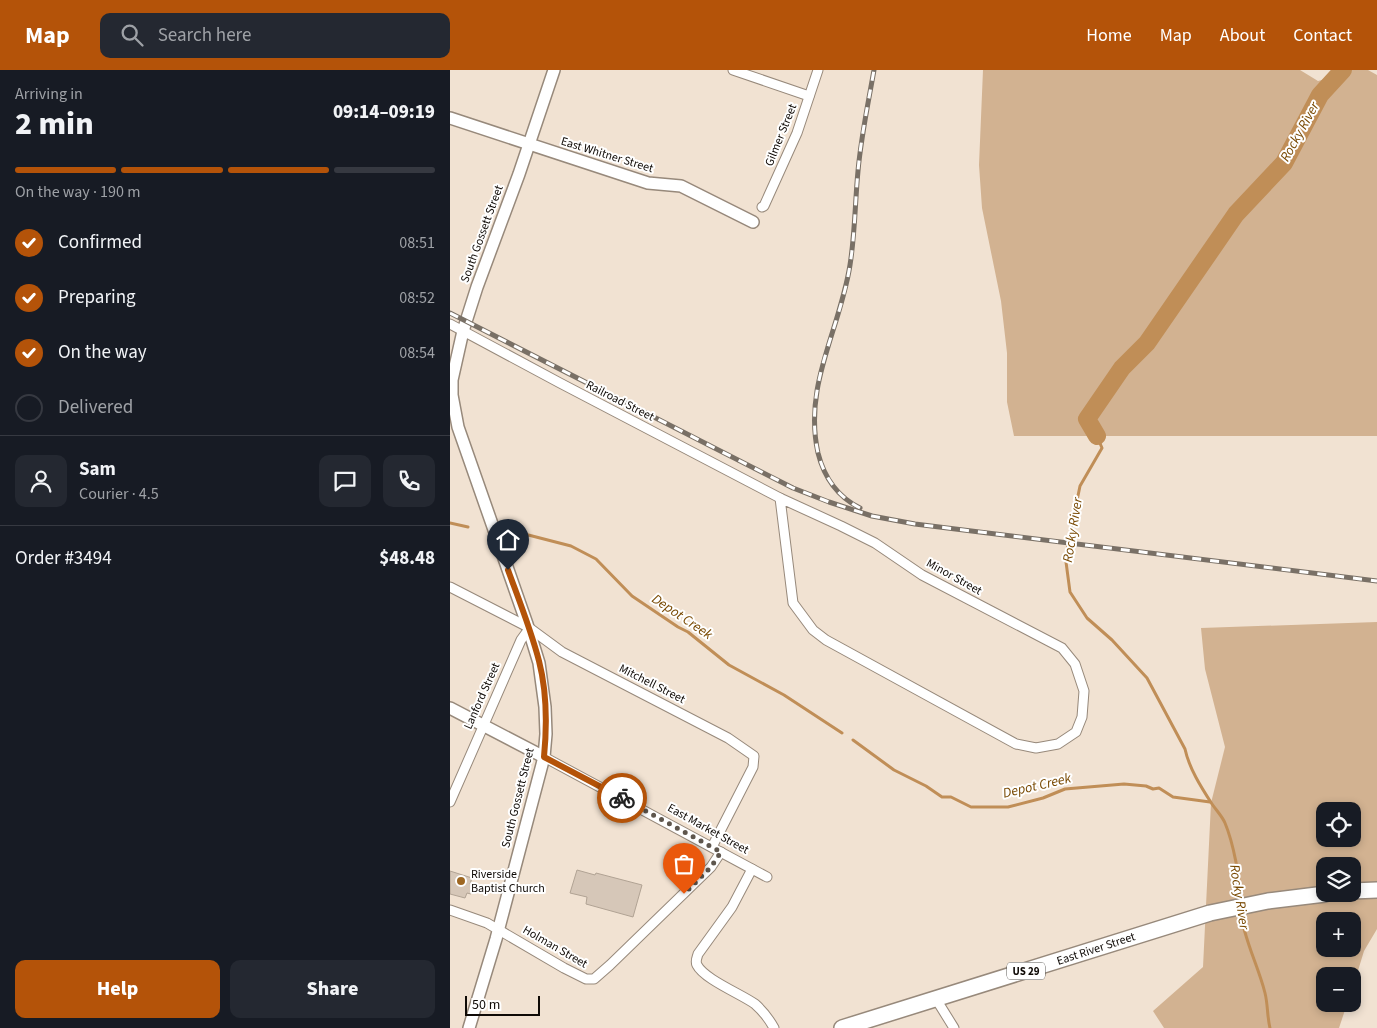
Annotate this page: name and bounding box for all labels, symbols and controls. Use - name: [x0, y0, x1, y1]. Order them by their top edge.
- search box: [100, 13, 450, 58]
- text: Map: [25, 18, 70, 53]
- icon: search: [118, 21, 146, 49]
- text: Search here: [158, 22, 251, 49]
- text: Home: [1086, 23, 1132, 48]
- text: Map: [1160, 23, 1192, 48]
- text: About: [1220, 23, 1265, 48]
- text: Contact: [1293, 23, 1352, 48]
- text: Arriving in: [15, 83, 83, 105]
- water label: Rocky River: [1275, 97, 1325, 165]
- text: 09:14–09:19: [333, 99, 435, 126]
- text: 2 min: [15, 101, 94, 147]
- street label: Gilmer Street: [761, 101, 801, 169]
- street label: East Whitner Street: [559, 133, 655, 177]
- text: On the way · 190 m: [15, 181, 140, 203]
- street label: South Gossett Street: [456, 183, 508, 285]
- icon: check: [15, 229, 43, 257]
- text: Confirmed: [58, 229, 142, 256]
- text: 08:51: [399, 232, 435, 254]
- icon: check: [15, 284, 43, 312]
- text: Preparing: [58, 284, 136, 311]
- text: 08:52: [399, 287, 435, 309]
- icon: check: [15, 339, 43, 367]
- text: On the way: [58, 339, 147, 366]
- text: 08:54: [399, 342, 435, 364]
- street label: Railroad Street: [583, 377, 657, 425]
- text: Delivered: [58, 394, 133, 421]
- button: person: [15, 455, 67, 507]
- button: chat: [319, 455, 371, 507]
- button: phone: [383, 455, 435, 507]
- text: Sam: [79, 456, 116, 483]
- text: Courier · 4.5: [79, 483, 159, 505]
- water label: Rocky River: [1058, 495, 1088, 564]
- pin: [487, 519, 529, 570]
- icon: home: [494, 526, 522, 554]
- text: Order #3494: [15, 545, 112, 572]
- text: $48.48: [379, 545, 435, 572]
- street label: Minor Street: [923, 555, 985, 599]
- water label: Depot Creek: [648, 589, 717, 645]
- street label: Lanford Street: [460, 660, 504, 732]
- street label: Mitchell Street: [616, 660, 688, 708]
- street label: South Gossett Street: [497, 746, 539, 850]
- water label: Depot Creek: [1001, 768, 1073, 804]
- courier: [597, 773, 647, 823]
- icon: bike: [608, 784, 636, 812]
- street label: East Market Street: [664, 800, 752, 858]
- map controls: [1316, 802, 1361, 1012]
- button: locate: [1316, 802, 1361, 847]
- pin: [663, 843, 705, 894]
- icon: bag: [670, 850, 698, 878]
- button: layers: [1316, 857, 1361, 902]
- water label: Rocky River: [1224, 863, 1254, 932]
- place label: Riverside Baptist Church: [471, 866, 545, 897]
- marker: Riverside Baptist Church: [455, 875, 467, 887]
- button: +: [1316, 912, 1361, 957]
- street label: Holman Street: [519, 922, 591, 972]
- street label: East River Street: [1055, 928, 1137, 970]
- button: Help: [15, 960, 220, 1018]
- button: Share: [230, 960, 435, 1018]
- road number: US 29: [1007, 962, 1045, 979]
- button: −: [1316, 967, 1361, 1012]
- scale bar: [465, 993, 540, 1016]
- text: 50 m: [472, 995, 500, 1015]

